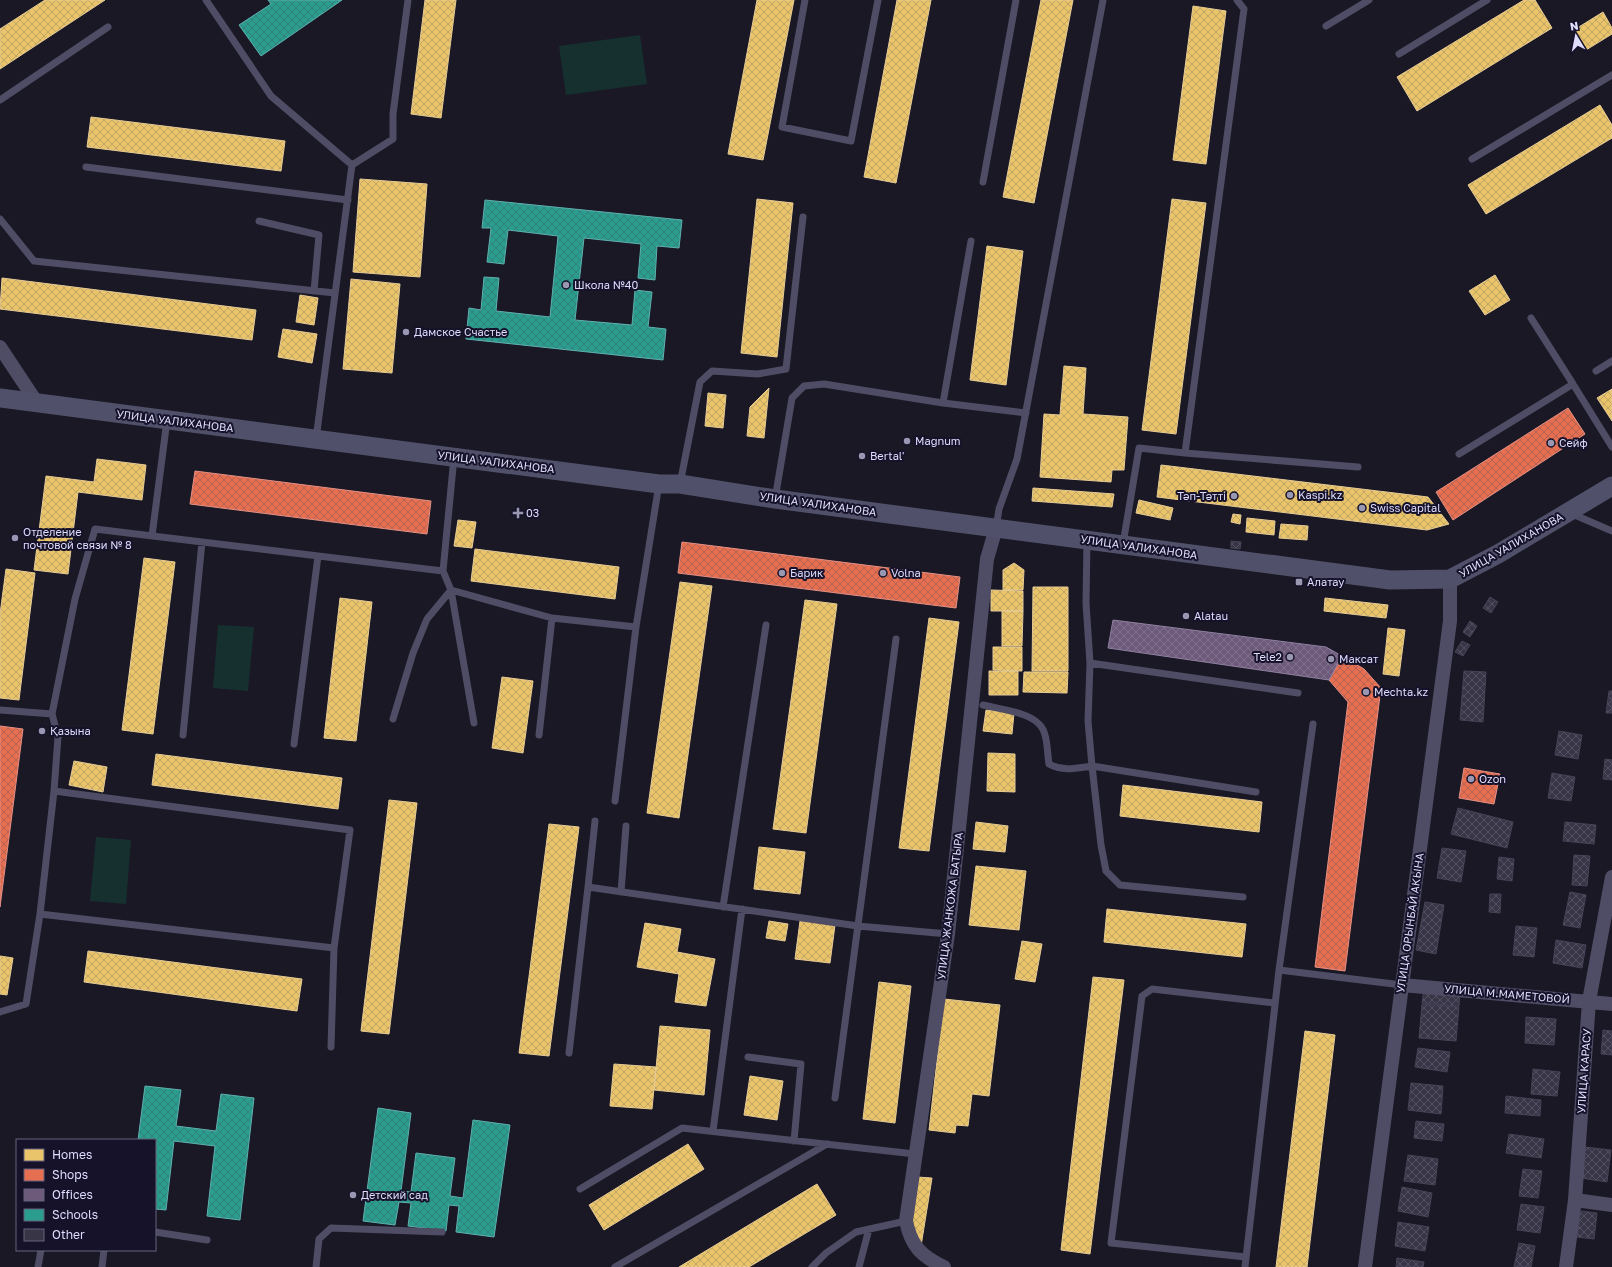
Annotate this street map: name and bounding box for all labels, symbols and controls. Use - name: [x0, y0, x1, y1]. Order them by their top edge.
- north arrow: [1556, 16, 1596, 56]
- text: N: [1569, 19, 1579, 33]
- place label: Школа №40: [574, 278, 638, 291]
- marker: Школа №40: [561, 280, 571, 290]
- place label: Дамское Счастье: [414, 325, 507, 338]
- marker: Дамское Счастье: [401, 327, 411, 337]
- street label: УЛИЦА УАЛИХАНОВА: [116, 407, 235, 434]
- place label: Magnum: [915, 434, 961, 447]
- marker: Magnum: [902, 436, 912, 446]
- place label: Сейф: [1559, 436, 1588, 449]
- marker: Сейф: [1546, 438, 1556, 448]
- street label: УЛИЦА УАЛИХАНОВА: [437, 448, 556, 475]
- place label: Bertal': [870, 449, 904, 462]
- marker: Bertal': [857, 451, 867, 461]
- place label: Kaspi.kz: [1298, 488, 1343, 501]
- street label: УЛИЦА УАЛИХАНОВА: [759, 489, 878, 518]
- place label: Тәп-Тәтті: [1177, 489, 1226, 502]
- marker: Kaspi.kz: [1285, 490, 1295, 500]
- marker: Тәп-Тәтті: [1229, 491, 1239, 501]
- place label: Swiss Capital: [1370, 501, 1441, 514]
- marker: Swiss Capital: [1357, 503, 1367, 513]
- place label: 03: [526, 506, 539, 519]
- marker: 03: [513, 508, 523, 518]
- street label: УЛИЦА УАЛИХАНОВА: [1456, 509, 1566, 580]
- place label: Отделение почтовой связи № 8: [23, 525, 132, 551]
- street label: УЛИЦА УАЛИХАНОВА: [1080, 532, 1199, 561]
- marker: Отделение почтовой связи № 8: [10, 533, 20, 543]
- place label: Барик: [790, 566, 824, 579]
- place label: Volna: [891, 566, 921, 579]
- marker: Барик: [777, 568, 787, 578]
- marker: Volna: [878, 568, 888, 578]
- place label: Алатау: [1307, 575, 1344, 588]
- marker: Алатау: [1294, 577, 1304, 587]
- place label: Alatau: [1194, 609, 1228, 622]
- marker: Alatau: [1181, 611, 1191, 621]
- place label: Tele2: [1254, 650, 1282, 663]
- marker: Tele2: [1285, 652, 1295, 662]
- place label: Максат: [1339, 652, 1379, 665]
- marker: Максат: [1326, 654, 1336, 664]
- place label: Mechta.kz: [1374, 685, 1429, 698]
- marker: Mechta.kz: [1361, 687, 1371, 697]
- place label: Қазына: [50, 724, 91, 737]
- marker: Қазына: [37, 726, 47, 736]
- place label: Ozon: [1479, 772, 1506, 785]
- marker: Ozon: [1466, 774, 1476, 784]
- street label: УЛИЦА ЖАНКОЖА БАТЫРА: [934, 831, 965, 980]
- street label: УЛИЦА ОРЫНБАЙ АКЫНА: [1393, 851, 1426, 994]
- street label: УЛИЦА М.МАМЕТОВОЙ: [1444, 982, 1570, 1005]
- street label: УЛИЦА КАРАСУ: [1574, 1027, 1593, 1114]
- legend: [16, 1139, 156, 1251]
- text: Homes: [52, 1147, 92, 1162]
- text: Shops: [52, 1167, 88, 1182]
- text: Offices: [52, 1187, 93, 1202]
- place label: Детский сад: [361, 1188, 428, 1201]
- marker: Детский сад: [348, 1190, 358, 1200]
- text: Schools: [52, 1207, 98, 1222]
- text: Other: [52, 1227, 85, 1242]

